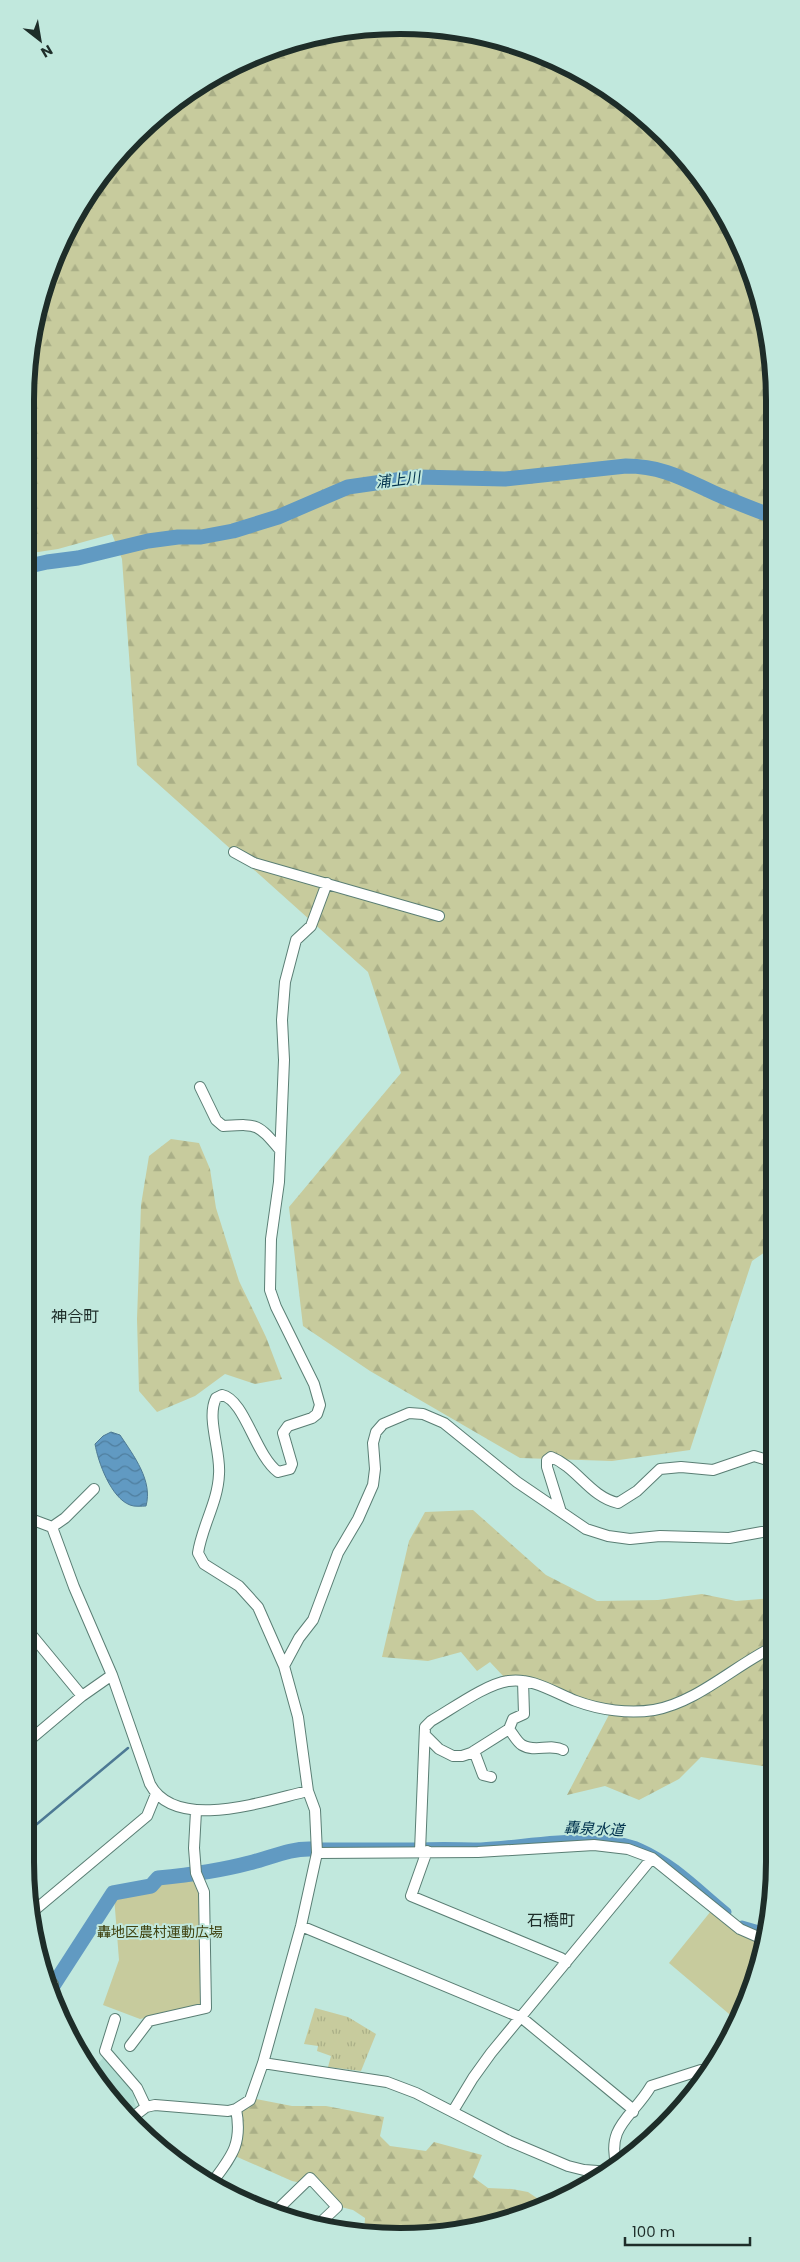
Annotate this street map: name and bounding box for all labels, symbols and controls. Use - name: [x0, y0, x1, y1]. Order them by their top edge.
- north arrow: [15, 15, 65, 65]
- text: N: [37, 40, 56, 62]
- water label: 浦上川: [374, 466, 424, 493]
- district label: 神合町: [51, 1305, 99, 1328]
- water label: 轟泉水道: [564, 1816, 627, 1841]
- district label: 石橋町: [527, 1909, 575, 1932]
- park label: 轟地区農村運動広場: [97, 1922, 223, 1942]
- scale bar: [625, 2214, 750, 2246]
- text: 100 m: [632, 2221, 675, 2242]

